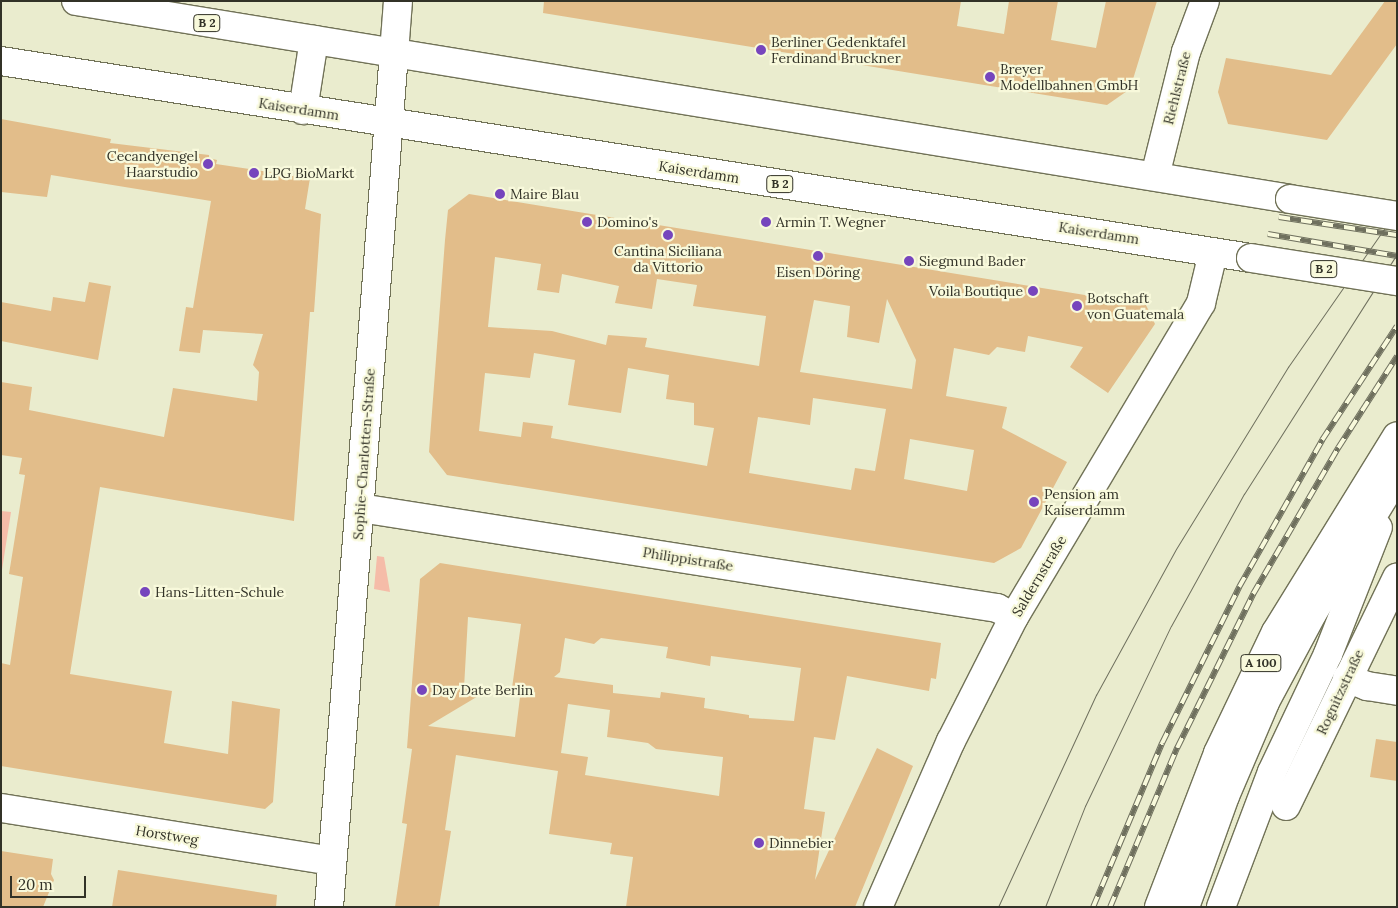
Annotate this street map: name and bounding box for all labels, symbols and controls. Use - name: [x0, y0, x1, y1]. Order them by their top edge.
- road number: B 2: [193, 13, 221, 32]
- place label: Berliner Gedenktafel Ferdinand Bruckner: [771, 34, 906, 66]
- marker: Berliner Gedenktafel Ferdinand Bruckner: [755, 44, 767, 56]
- street label: Riehlstraße: [1160, 50, 1194, 126]
- place label: Breyer Modellbahnen GmbH: [1000, 61, 1138, 94]
- marker: Breyer Modellbahnen GmbH: [984, 71, 996, 83]
- street label: Kaiserdamm: [257, 94, 341, 124]
- place label: Cecandyengel Haarstudio: [107, 148, 198, 180]
- street label: Kaiserdamm: [657, 157, 741, 187]
- marker: Cecandyengel Haarstudio: [202, 158, 214, 170]
- place label: LPG BioMarkt: [264, 165, 354, 181]
- marker: LPG BioMarkt: [248, 167, 260, 179]
- road number: B 2: [766, 174, 794, 193]
- place label: Maire Blau: [510, 186, 579, 202]
- marker: Maire Blau: [494, 188, 506, 200]
- place label: Domino's: [597, 214, 658, 230]
- place label: Armin T. Wegner: [776, 214, 886, 230]
- marker: Domino's: [581, 216, 593, 228]
- marker: Armin T. Wegner: [760, 216, 772, 228]
- street label: Kaiserdamm: [1057, 218, 1141, 248]
- marker: Cantina Siciliana da Vittorio: [662, 229, 674, 241]
- place label: Cantina Siciliana da Vittorio: [614, 243, 722, 276]
- marker: Eisen Döring: [812, 250, 824, 262]
- place label: Siegmund Bader: [919, 253, 1025, 269]
- marker: Siegmund Bader: [903, 255, 915, 267]
- road number: B 2: [1310, 260, 1338, 278]
- place label: Eisen Döring: [776, 264, 860, 280]
- place label: Voila Boutique: [929, 283, 1023, 299]
- marker: Voila Boutique: [1027, 285, 1039, 297]
- place label: Botschaft von Guatemala: [1087, 290, 1184, 322]
- marker: Botschaft von Guatemala: [1071, 300, 1083, 312]
- street label: Sophie-Charlotten-Straße: [350, 368, 378, 540]
- place label: Pension am Kaiserdamm: [1044, 486, 1125, 518]
- marker: Pension am Kaiserdamm: [1028, 496, 1040, 508]
- street label: Saldernstraße: [1008, 532, 1070, 620]
- street label: Philippistraße: [642, 544, 734, 574]
- place label: Hans-Litten-Schule: [155, 584, 284, 600]
- marker: Hans-Litten-Schule: [139, 586, 151, 598]
- street label: Rognitzstraße: [1313, 647, 1367, 737]
- road number: A 100: [1240, 654, 1282, 672]
- place label: Day Date Berlin: [432, 682, 533, 698]
- marker: Day Date Berlin: [416, 684, 428, 696]
- street label: Horstweg: [134, 822, 200, 848]
- place label: Dinnebier: [769, 835, 834, 851]
- marker: Dinnebier: [753, 837, 765, 849]
- scale bar: [12, 866, 89, 898]
- text: 20 m: [18, 875, 53, 894]

